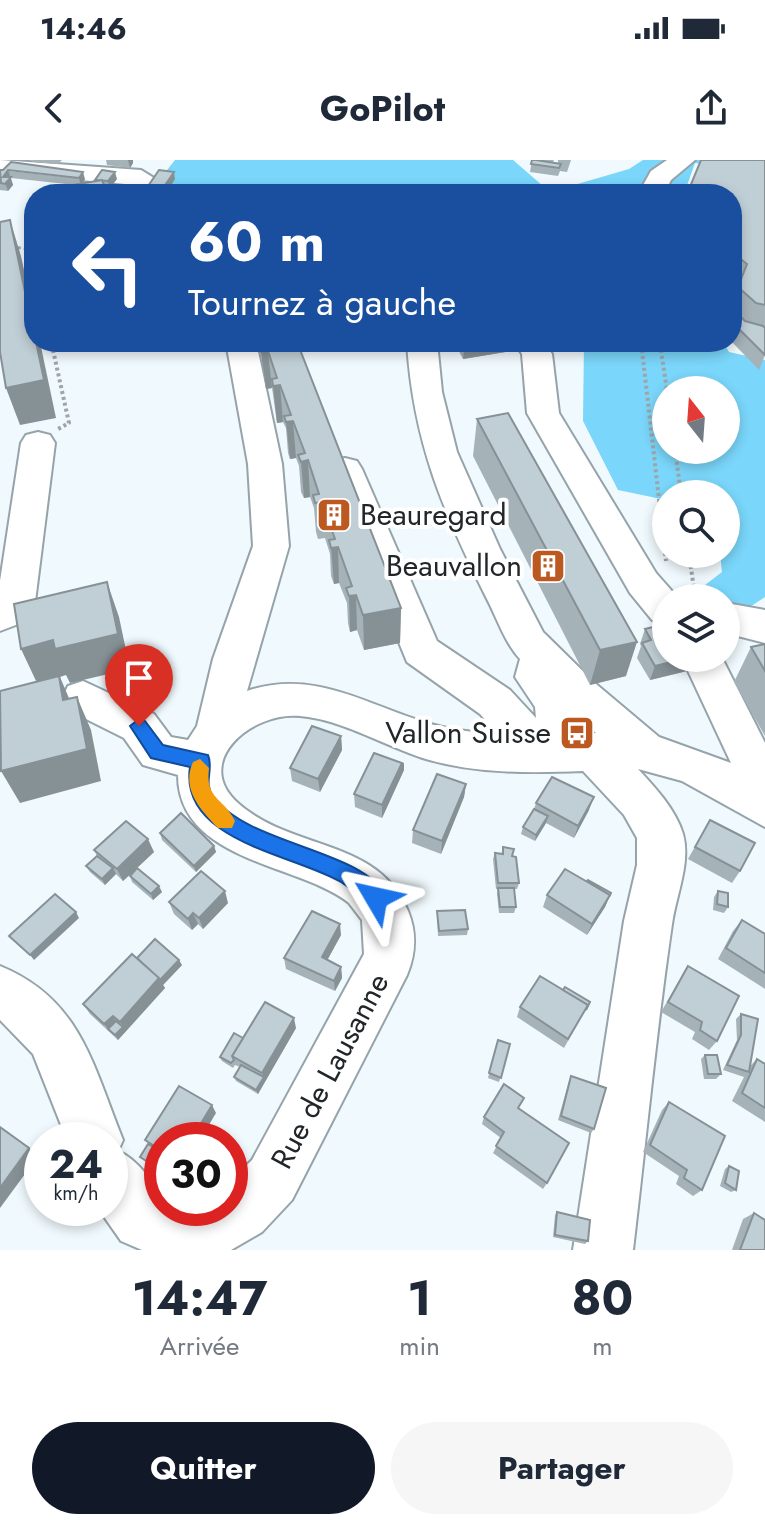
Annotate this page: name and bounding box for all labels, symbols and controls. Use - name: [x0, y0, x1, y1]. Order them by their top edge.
- text: 14:46: [40, 7, 127, 50]
- text: GoPilot: [320, 82, 445, 134]
- icon: back: [32, 86, 76, 130]
- icon: share: [689, 86, 733, 130]
- text: 60 m: [188, 201, 325, 282]
- icon: left: [56, 216, 160, 320]
- text: Tournez à gauche: [188, 276, 456, 328]
- north arrow: [652, 376, 740, 464]
- map controls: [652, 376, 740, 672]
- button: search: [652, 480, 740, 568]
- place label: Beauregard: [360, 493, 507, 536]
- building icon: Beauregard: [315, 496, 353, 534]
- place label: Beauvallon: [386, 544, 522, 587]
- building icon: Beauvallon: [529, 547, 567, 585]
- button: layers: [652, 584, 740, 672]
- pin: [105, 644, 173, 726]
- icon: arrive: [117, 656, 161, 700]
- place label: Vallon Suisse: [385, 711, 551, 754]
- bus stop icon: Vallon Suisse: [558, 714, 596, 752]
- position arrow: [334, 856, 418, 940]
- street label: Rue de Lausanne: [260, 965, 399, 1176]
- speed limit sign: 30: [144, 1122, 248, 1226]
- text: 24: [49, 1135, 103, 1193]
- text: km/h: [53, 1179, 99, 1208]
- text: 14:47: [132, 1264, 267, 1333]
- text: 1: [407, 1264, 432, 1333]
- text: 80: [571, 1264, 633, 1333]
- text: Arrivée: [160, 1327, 239, 1365]
- text: min: [399, 1327, 440, 1365]
- text: m: [592, 1327, 613, 1365]
- button: Quitter: [32, 1422, 375, 1514]
- button: Partager: [391, 1422, 733, 1514]

